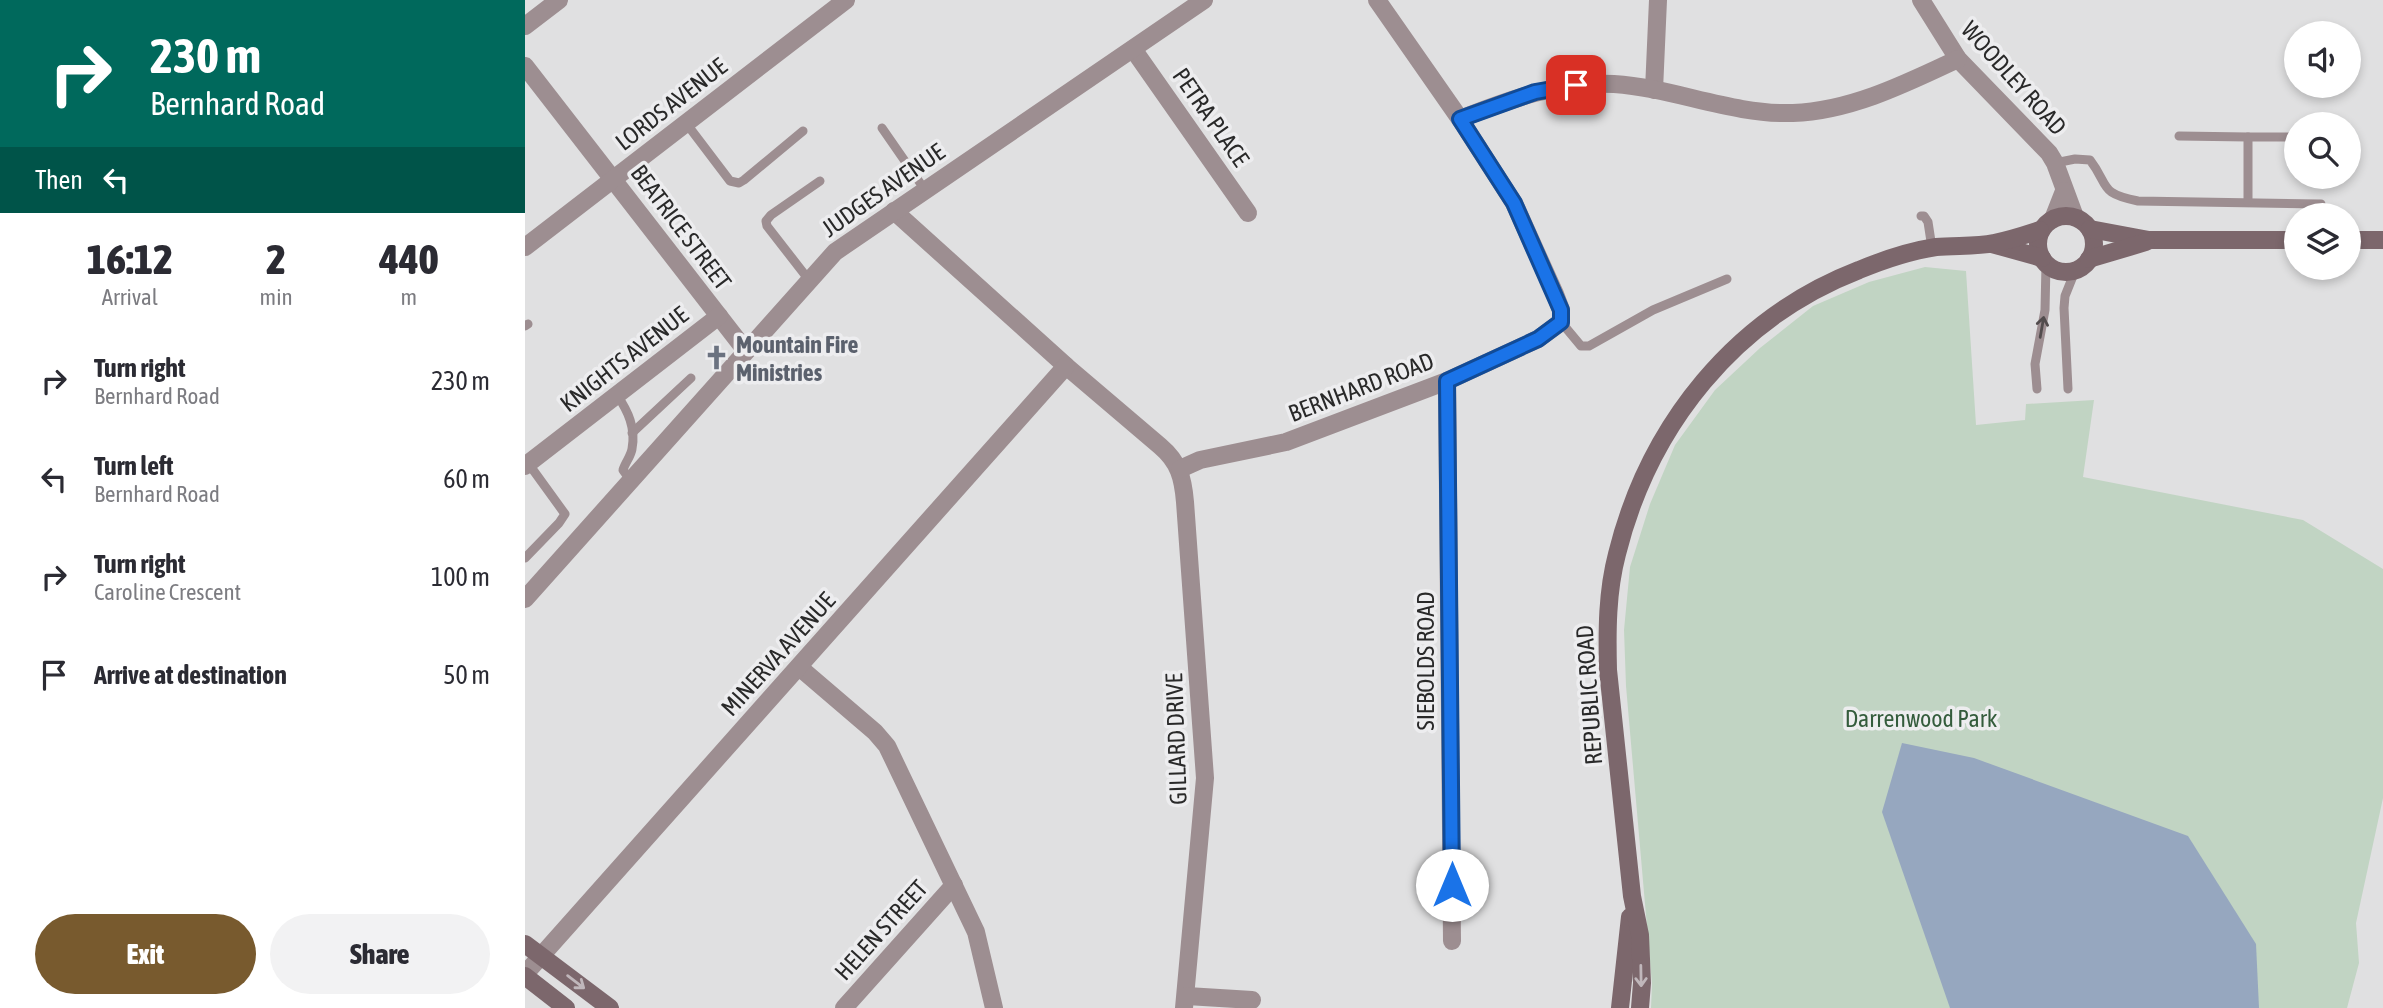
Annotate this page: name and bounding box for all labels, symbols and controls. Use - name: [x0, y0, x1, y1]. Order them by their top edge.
- street label: WOODLEY ROAD: [1956, 16, 2072, 140]
- map controls: [2284, 21, 2361, 280]
- button: sound: [2284, 21, 2361, 98]
- text: 230 m: [150, 27, 261, 83]
- icon: right: [35, 28, 126, 119]
- street label: LORDS AVENUE: [610, 52, 732, 156]
- pin: [1546, 55, 1606, 115]
- street label: PETRA PLACE: [1167, 63, 1255, 171]
- icon: arrive: [1557, 66, 1595, 104]
- text: Bernhard Road: [150, 85, 325, 122]
- button: search: [2284, 112, 2361, 189]
- street label: JUDGES AVENUE: [817, 138, 949, 242]
- street label: BEATRICE STREET: [625, 159, 737, 295]
- icon: left: [97, 161, 135, 199]
- text: Then: [35, 165, 83, 195]
- button: layers: [2284, 203, 2361, 280]
- text: 16:12: [87, 235, 173, 283]
- text: 2: [266, 235, 286, 283]
- text: 440: [379, 235, 438, 283]
- text: Arrival: [102, 284, 158, 310]
- text: min: [260, 284, 293, 310]
- text: m: [401, 284, 417, 310]
- street label: KNIGHTS AVENUE: [555, 301, 693, 417]
- one-way arrow: [2036, 316, 2049, 339]
- place label: Mountain Fire Ministries: [736, 331, 858, 386]
- church icon: Mountain Fire Ministries: [702, 344, 730, 372]
- street label: BERNHARD ROAD: [1285, 347, 1437, 427]
- text: Turn right: [94, 353, 185, 383]
- icon: right: [35, 362, 73, 400]
- text: 230 m: [431, 366, 490, 396]
- text: Bernhard Road: [94, 383, 220, 409]
- text: Turn left: [94, 451, 174, 481]
- icon: left: [35, 460, 73, 498]
- text: 60 m: [443, 464, 490, 494]
- text: Bernhard Road: [94, 481, 220, 507]
- text: Turn right: [94, 549, 185, 579]
- icon: right: [35, 558, 73, 596]
- text: 100 m: [431, 562, 490, 592]
- text: Caroline Crescent: [94, 579, 241, 605]
- street label: MINERVA AVENUE: [716, 587, 840, 721]
- street label: SIEBOLDS ROAD: [1412, 592, 1439, 730]
- street label: REPUBLIC ROAD: [1571, 624, 1607, 766]
- icon: arrive: [35, 656, 73, 694]
- text: Arrive at destination: [94, 660, 287, 690]
- text: 50 m: [443, 660, 490, 690]
- street label: GILLARD DRIVE: [1160, 673, 1192, 805]
- park label: Darrenwood Park: [1845, 705, 1998, 732]
- position arrow: [1415, 848, 1489, 922]
- street label: HELEN STREET: [829, 874, 933, 985]
- button: Exit: [35, 914, 256, 994]
- button: Share: [270, 914, 490, 994]
- one-way arrow: [1634, 964, 1648, 987]
- one-way arrow: [566, 974, 584, 989]

